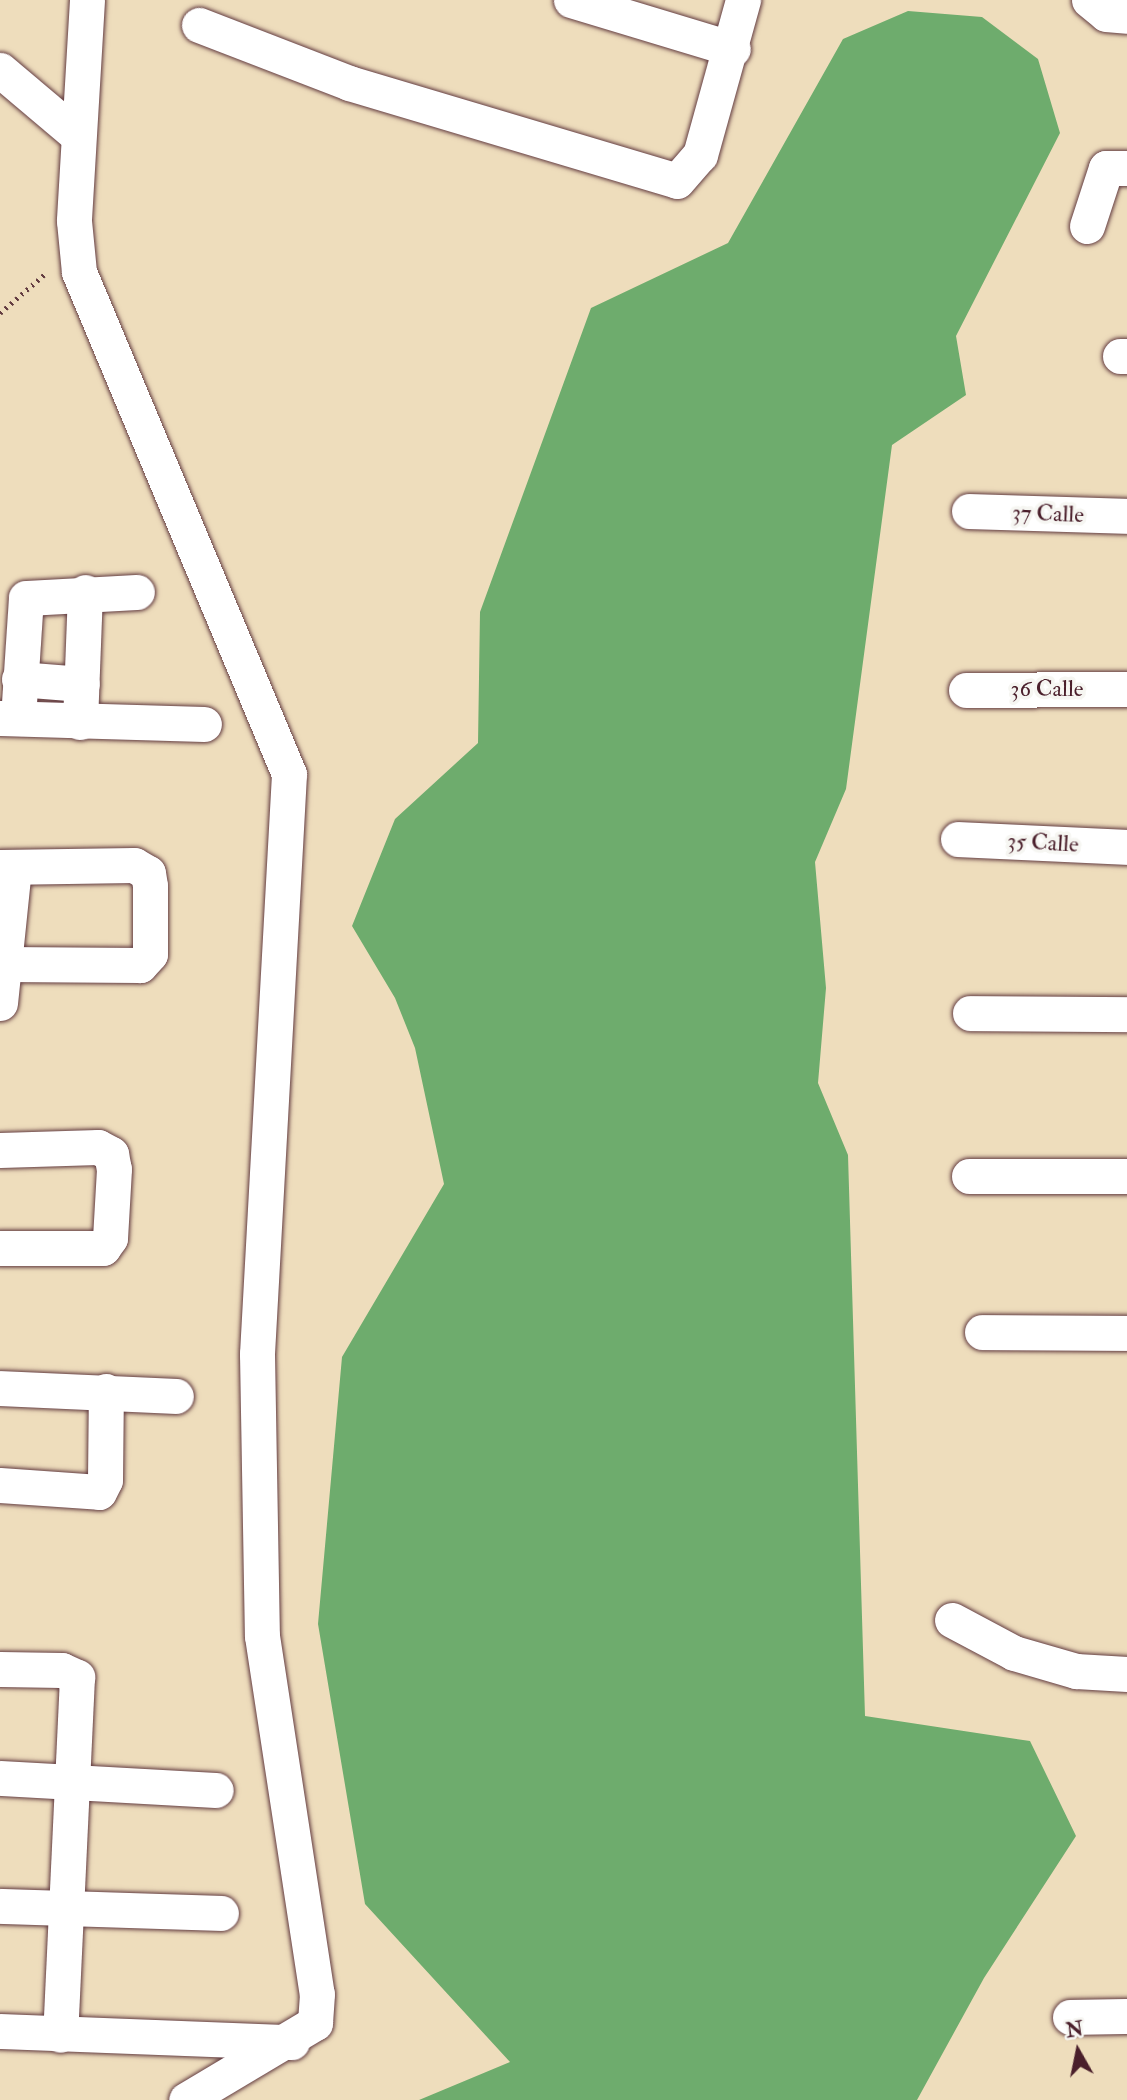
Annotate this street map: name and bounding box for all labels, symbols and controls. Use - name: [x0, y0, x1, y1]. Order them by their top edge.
- street label: 37 Calle: [1012, 499, 1084, 529]
- street label: 36 Calle: [1011, 675, 1083, 703]
- street label: 35 Calle: [1007, 827, 1079, 859]
- north arrow: [1043, 2016, 1113, 2086]
- text: N: [1064, 2017, 1085, 2043]

